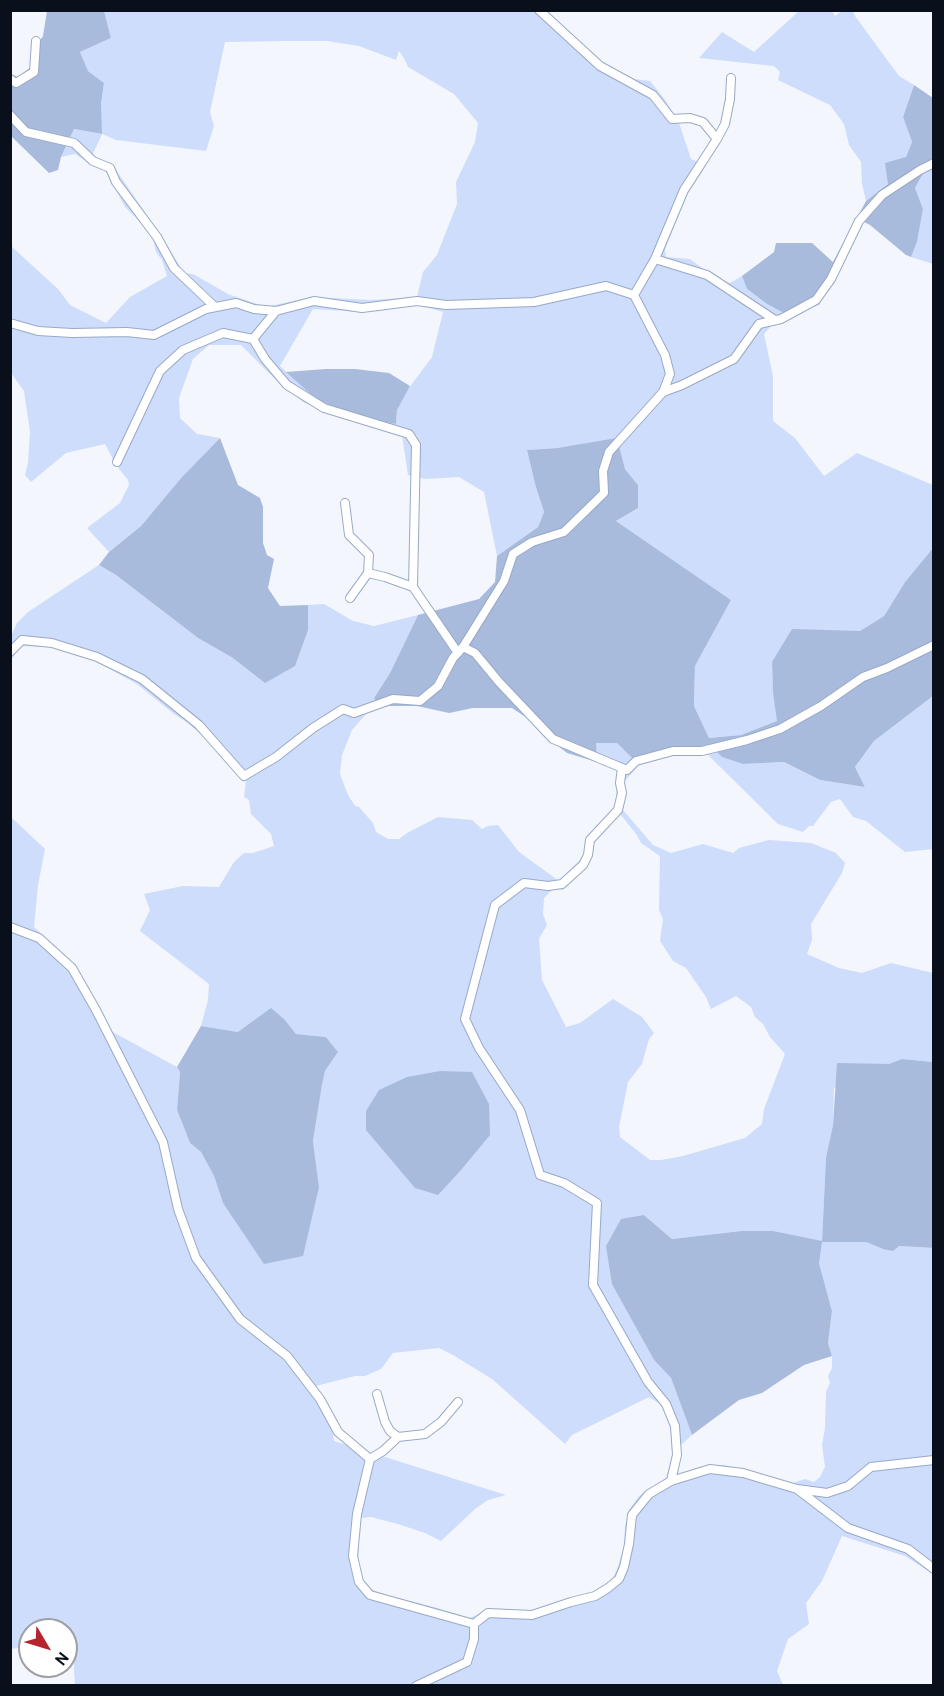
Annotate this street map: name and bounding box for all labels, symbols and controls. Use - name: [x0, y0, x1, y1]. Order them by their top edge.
- north arrow: [18, 1618, 78, 1678]
- text: N: [49, 1647, 72, 1669]

